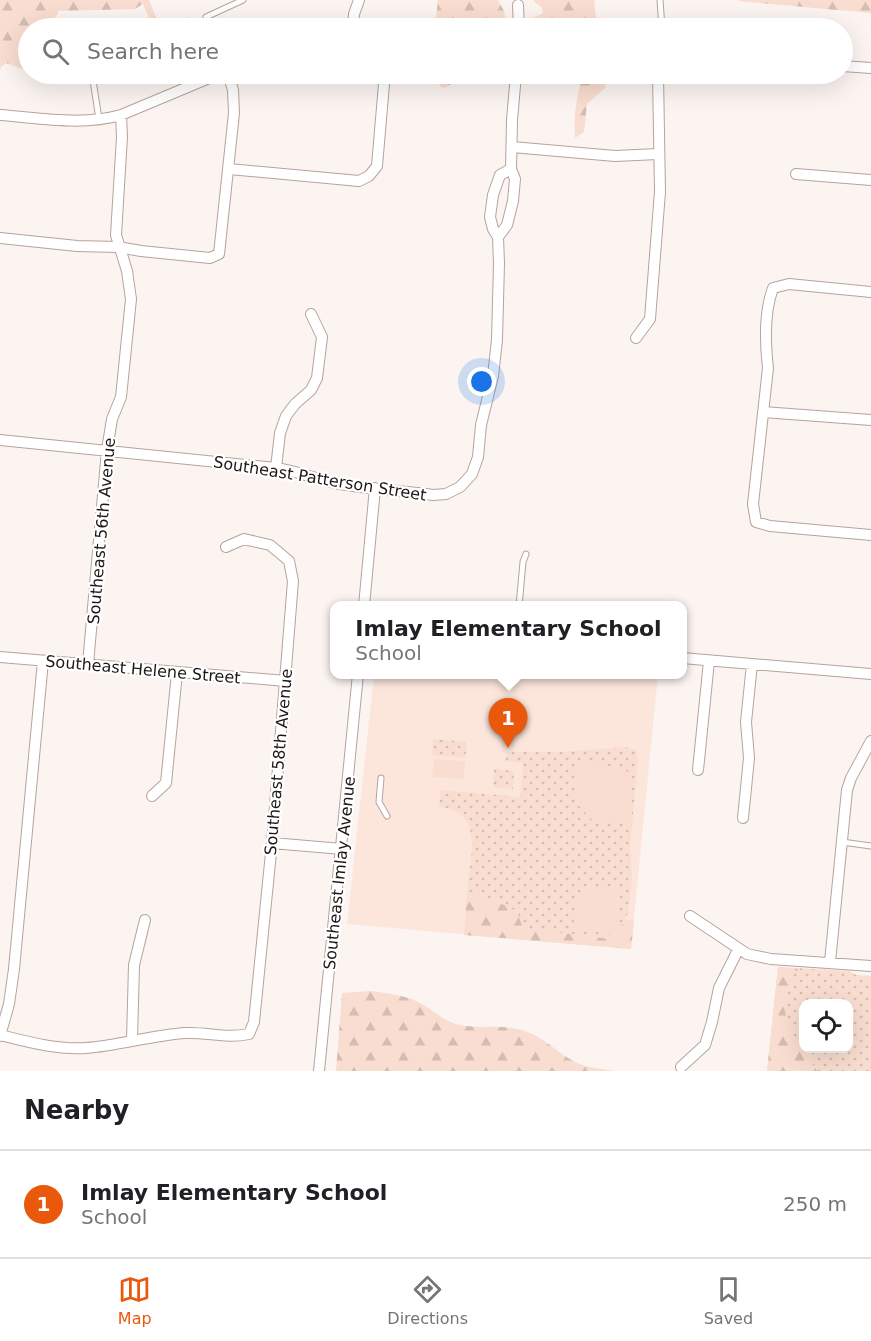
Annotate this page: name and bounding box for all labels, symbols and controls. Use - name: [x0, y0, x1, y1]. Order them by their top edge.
- search box: [18, 18, 853, 84]
- icon: search: [39, 35, 72, 68]
- text: Search here: [87, 39, 219, 64]
- your location: [467, 367, 496, 396]
- street label: Southeast 56th Avenue: [84, 437, 119, 625]
- street label: Southeast Patterson Street: [212, 452, 428, 505]
- popup: [330, 601, 687, 679]
- text: Imlay Elementary School: [355, 616, 662, 641]
- text: School: [355, 641, 422, 665]
- street label: Southeast Helene Street: [45, 652, 241, 687]
- street label: Southeast 58th Avenue: [261, 668, 296, 856]
- pin: 1: [488, 698, 528, 748]
- street label: Southeast Imlay Avenue: [320, 775, 359, 971]
- map controls: [799, 999, 853, 1053]
- button: locate: [799, 999, 853, 1053]
- text: Nearby: [24, 1095, 129, 1125]
- text: Imlay Elementary School: [81, 1180, 387, 1205]
- text: 1: [37, 1192, 50, 1216]
- text: 250 m: [783, 1192, 847, 1216]
- text: School: [81, 1205, 147, 1229]
- tab: Map: [118, 1273, 152, 1328]
- tab: Directions: [387, 1273, 468, 1328]
- tab: Saved: [704, 1273, 753, 1328]

